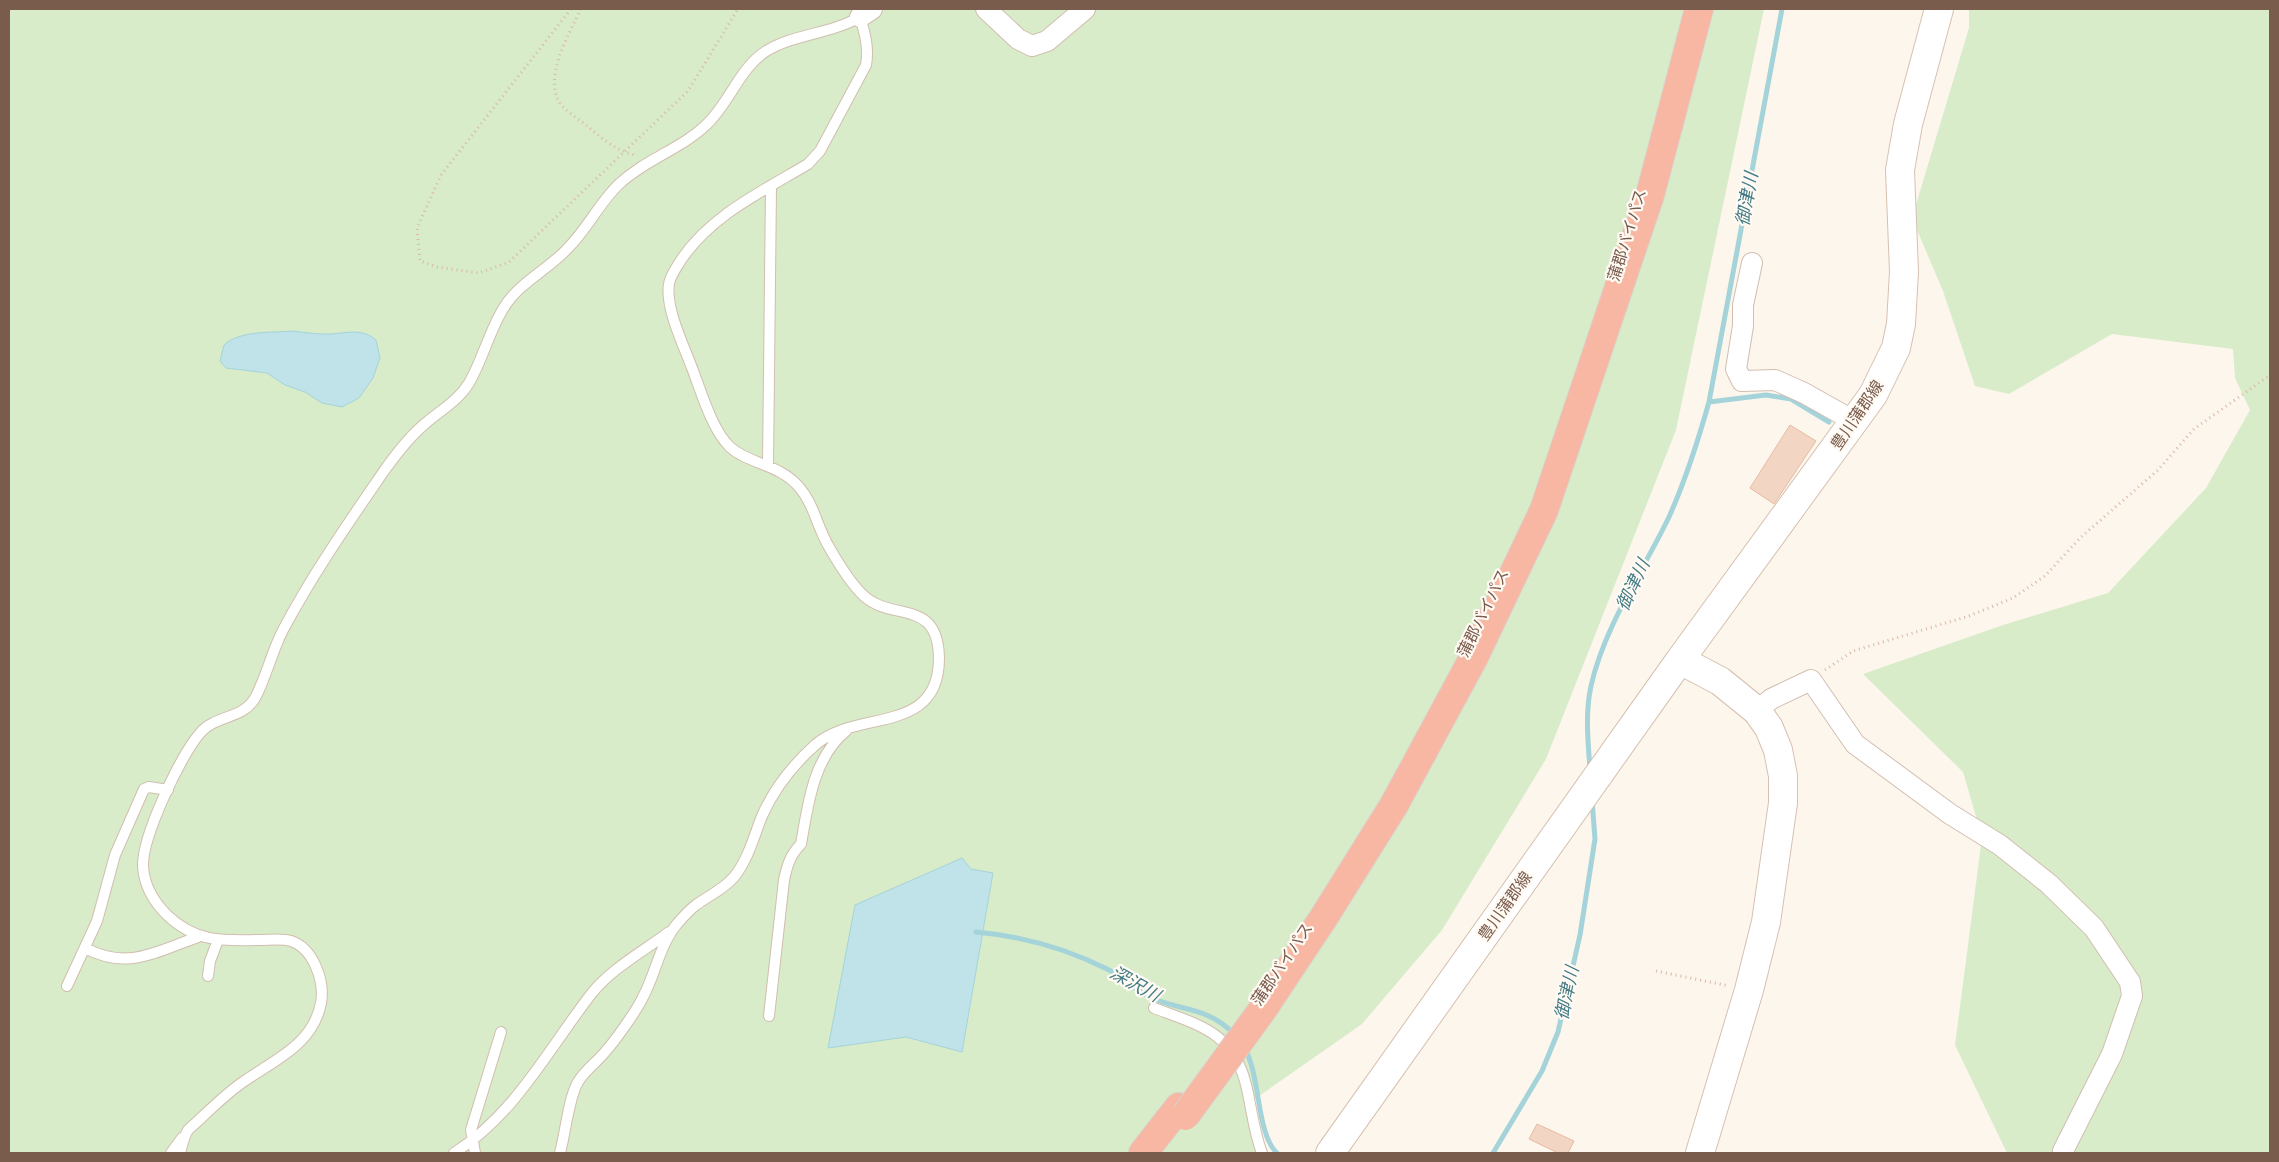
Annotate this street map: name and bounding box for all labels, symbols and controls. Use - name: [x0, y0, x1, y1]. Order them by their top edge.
- water label: 御津川: [1730, 168, 1764, 228]
- street label: 蒲郡バイパス: [1603, 186, 1651, 284]
- street label: 豊川蒲郡線: [1826, 376, 1888, 454]
- water label: 御津川: [1611, 554, 1656, 615]
- street label: 蒲郡バイパス: [1453, 565, 1513, 661]
- street label: 豊川蒲郡線: [1473, 867, 1537, 945]
- street label: 蒲郡バイパス: [1247, 918, 1317, 1010]
- water label: 深沢川: [1106, 960, 1166, 1009]
- water label: 御津川: [1550, 962, 1585, 1022]

